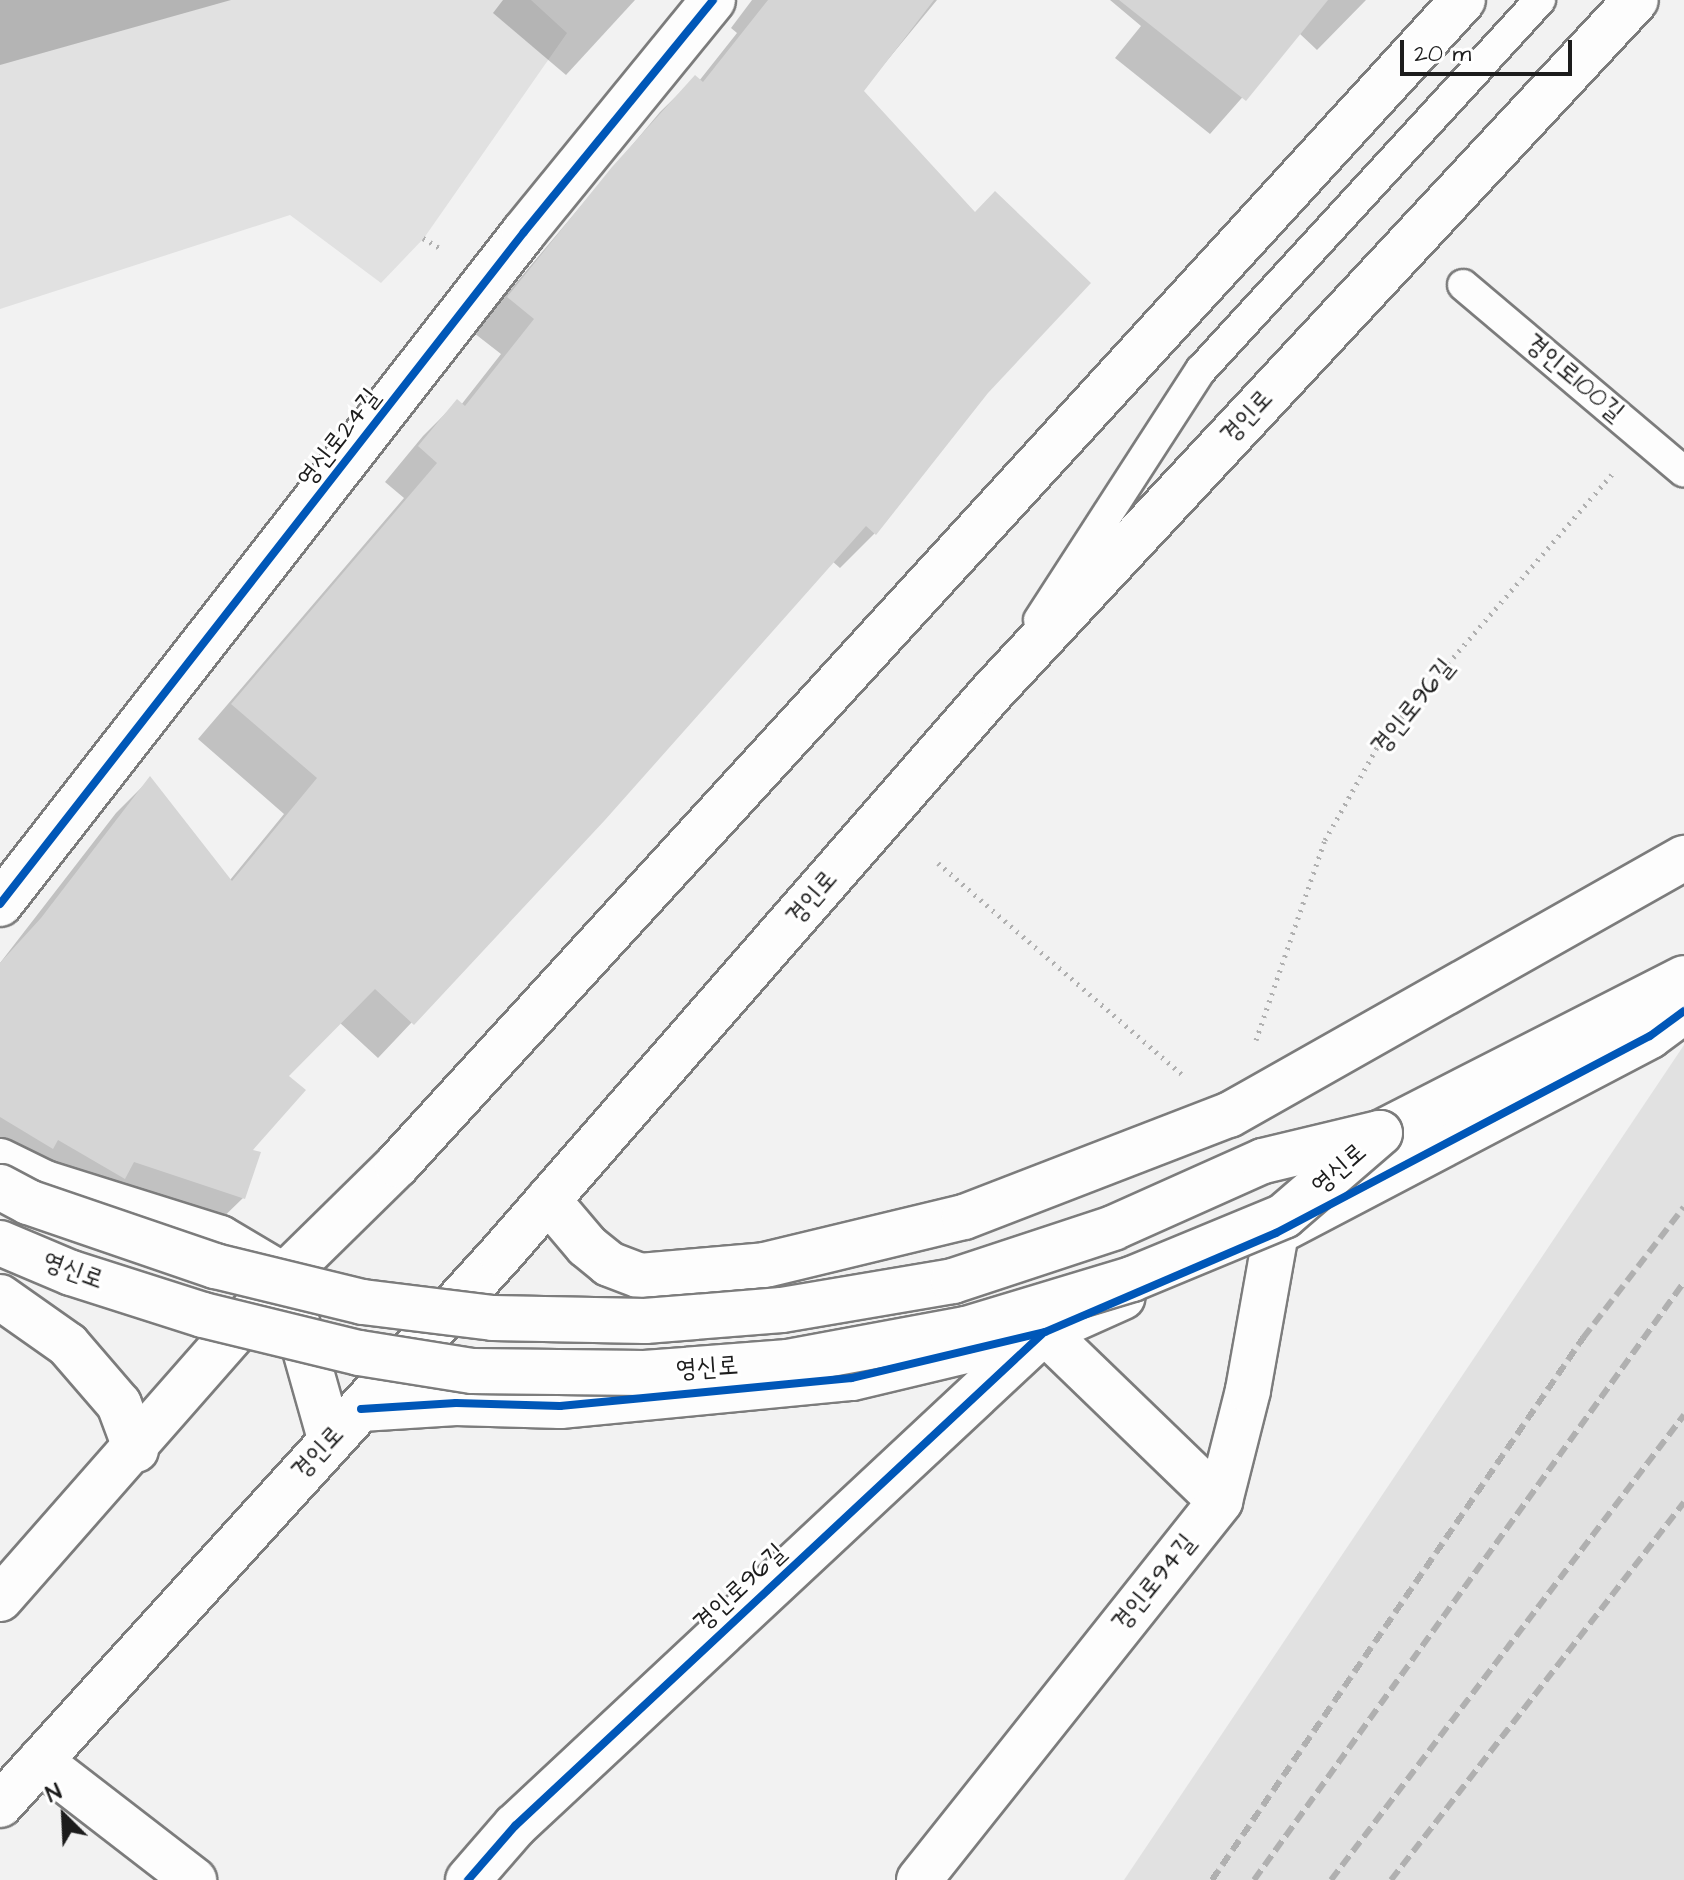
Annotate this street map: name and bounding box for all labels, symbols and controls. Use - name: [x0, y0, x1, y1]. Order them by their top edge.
- scale bar: [1404, 24, 1576, 74]
- text: 20 m: [1414, 37, 1471, 71]
- street label: 경인로100길: [1518, 328, 1630, 428]
- street label: 영신로24길: [291, 383, 387, 493]
- street label: 경인로: [1214, 383, 1280, 451]
- street label: 경인로96길: [1365, 653, 1461, 761]
- street label: 경인로: [780, 864, 844, 932]
- street label: 영신로: [1305, 1137, 1373, 1201]
- street label: 영신로: [38, 1246, 108, 1296]
- street label: 영신로: [675, 1350, 739, 1386]
- street label: 경인로: [285, 1419, 351, 1487]
- street label: 경인로94길: [1105, 1528, 1203, 1638]
- street label: 경인로96길: [687, 1537, 793, 1639]
- north arrow: [24, 1776, 104, 1856]
- text: N: [41, 1777, 67, 1811]

